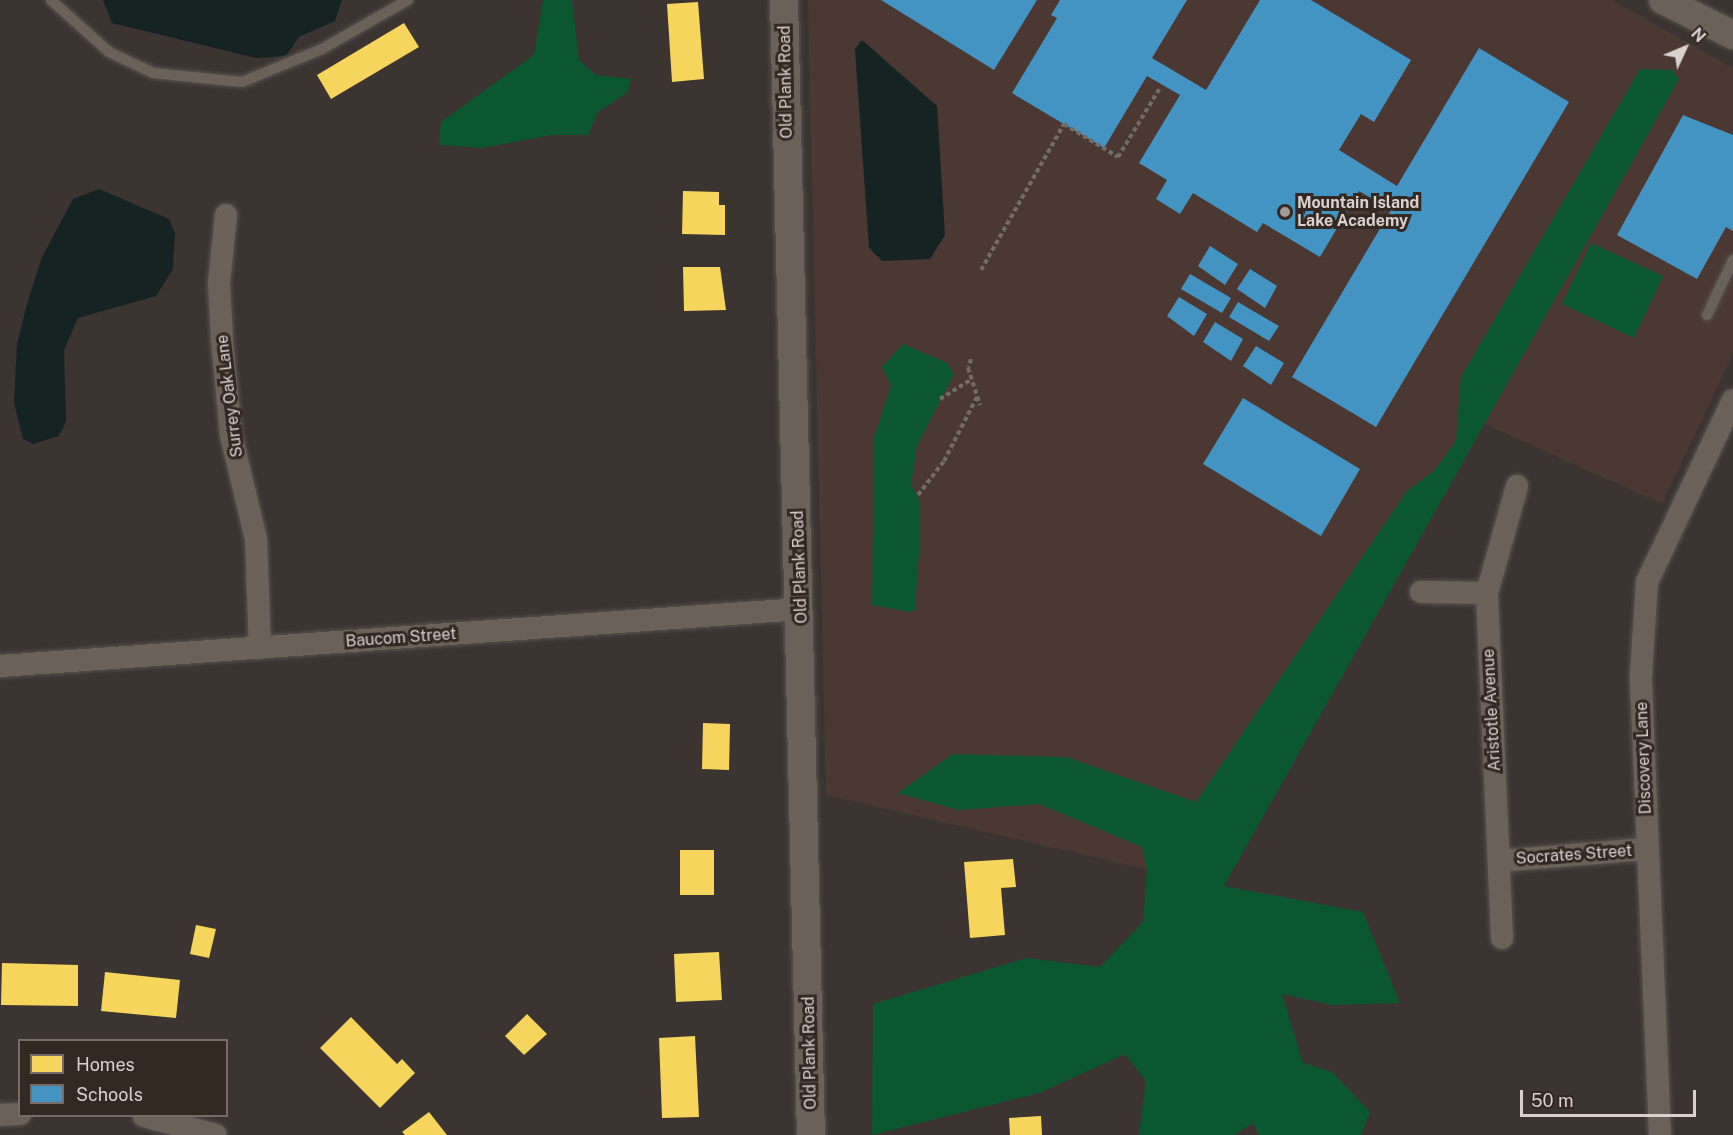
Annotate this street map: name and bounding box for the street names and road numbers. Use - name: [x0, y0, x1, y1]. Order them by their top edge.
- street label: Old Plank Road: [775, 25, 797, 139]
- street label: Surrey Oak Lane: [213, 334, 247, 458]
- street label: Old Plank Road: [788, 510, 812, 624]
- street label: Baucom Street: [345, 625, 457, 651]
- street label: Aristotle Avenue: [1479, 648, 1505, 772]
- street label: Discovery Lane: [1632, 701, 1656, 815]
- street label: Socrates Street: [1515, 841, 1633, 869]
- street label: Old Plank Road: [799, 996, 821, 1110]

